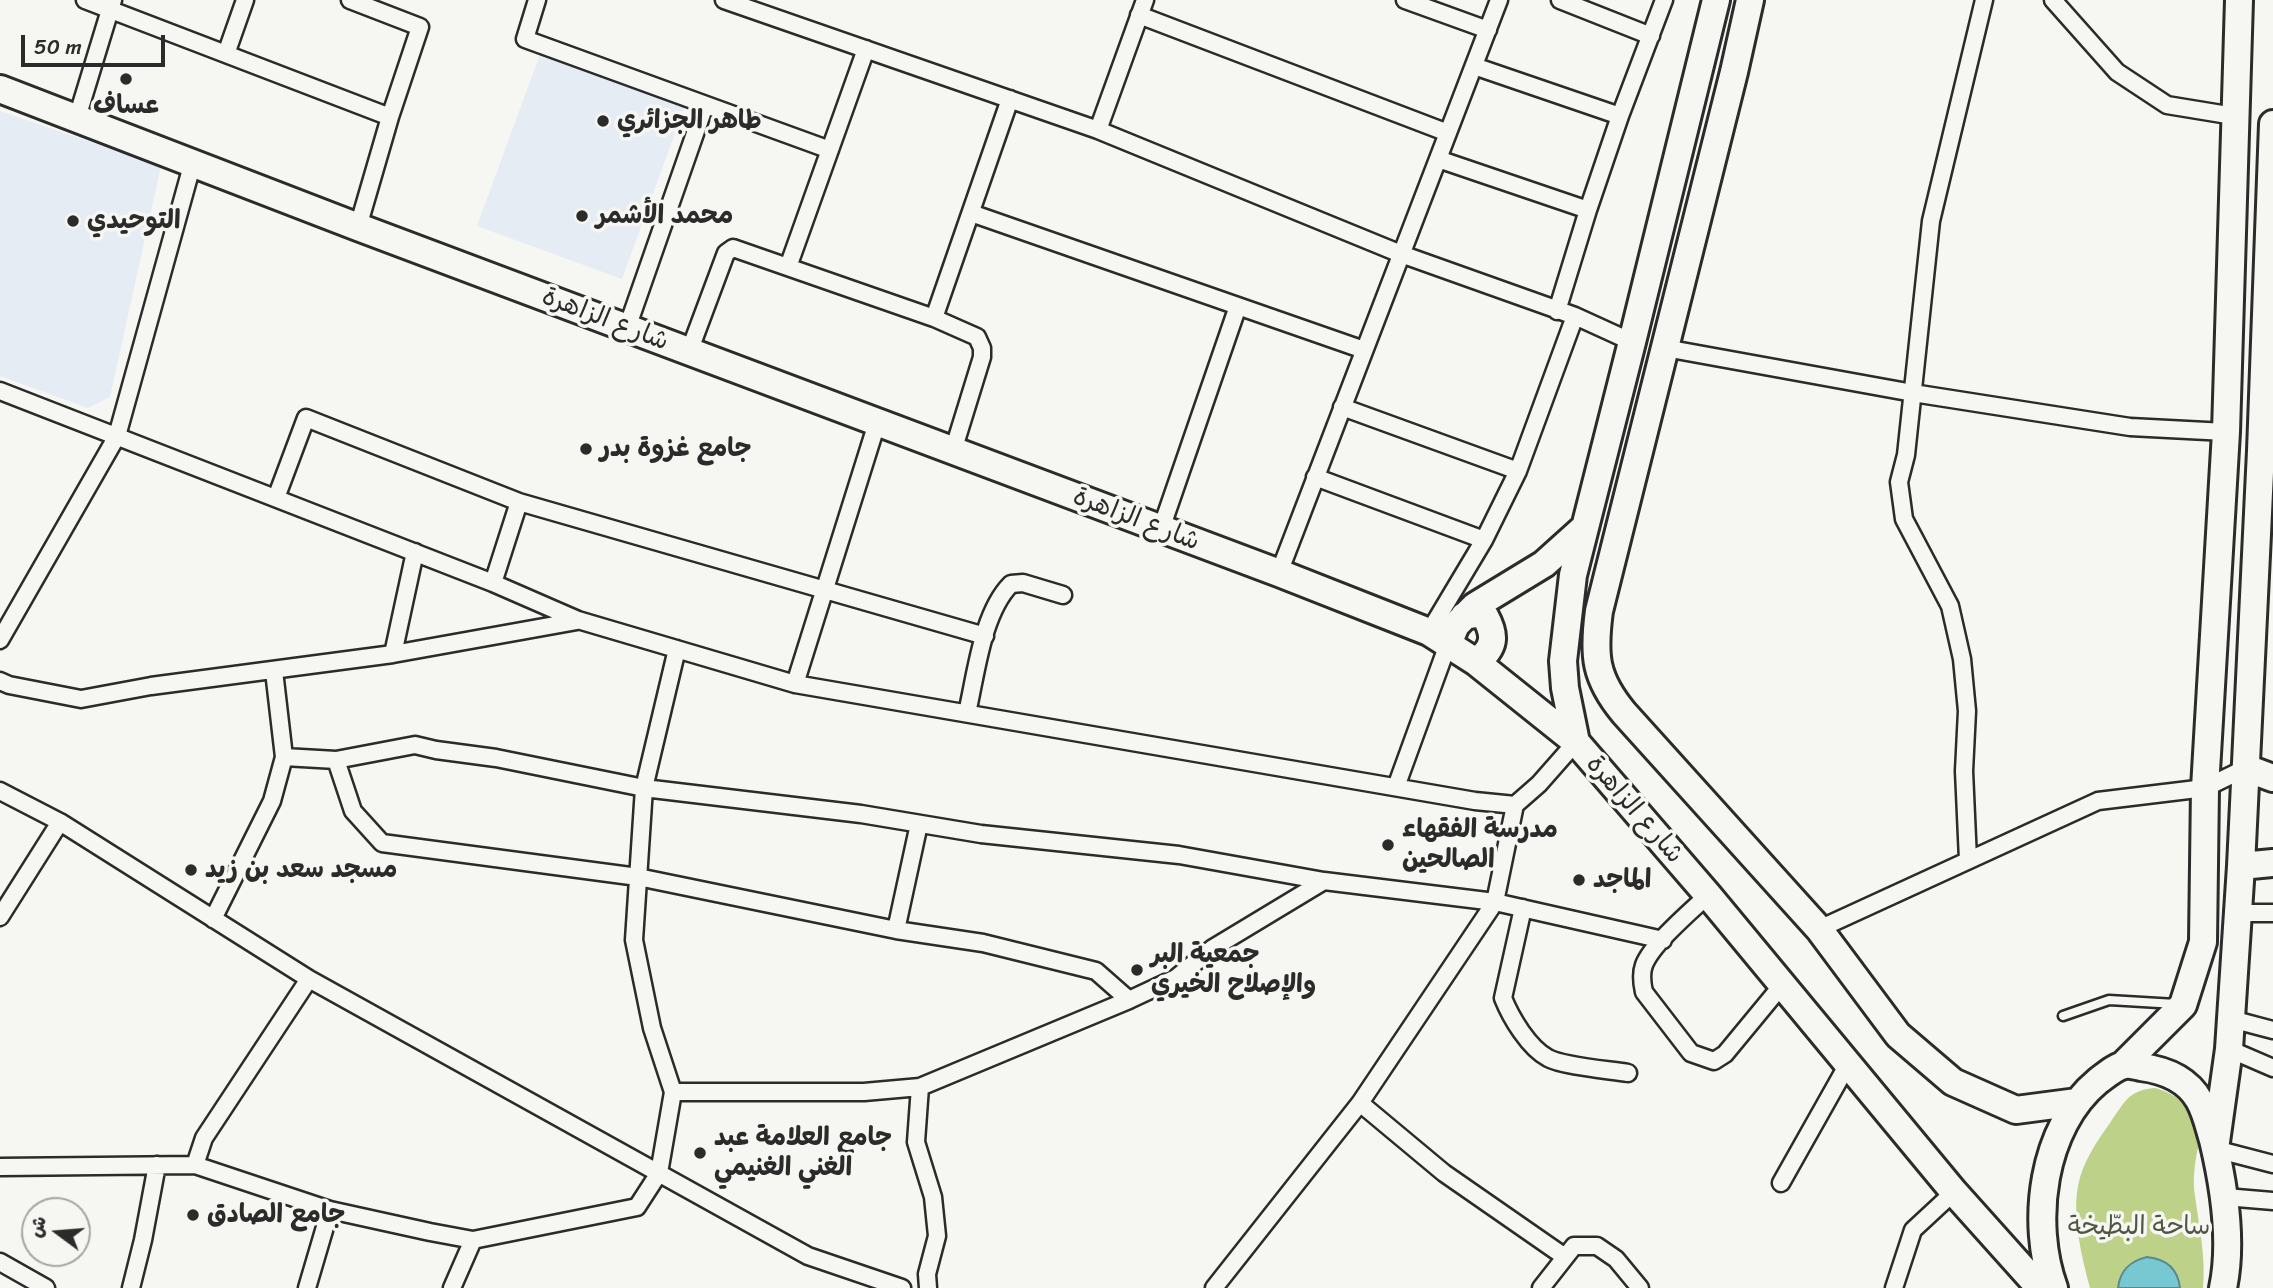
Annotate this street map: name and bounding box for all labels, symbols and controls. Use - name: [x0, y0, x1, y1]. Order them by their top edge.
- scale bar: [24, 21, 168, 65]
- text: 50 m: [34, 28, 82, 66]
- marker: عساف: [118, 71, 134, 87]
- place label: عساف: [93, 90, 159, 122]
- place label: طاهر الجزائري: [617, 105, 762, 137]
- marker: طاهر الجزائري: [595, 113, 611, 129]
- place label: محمد الأشمر: [596, 200, 733, 232]
- place label: التوحيدي: [87, 205, 181, 237]
- marker: محمد الأشمر: [574, 208, 590, 224]
- marker: التوحيدي: [65, 213, 81, 229]
- street label: شارع الزاهرة: [537, 282, 673, 358]
- place label: جامع غزوة بدر: [600, 433, 752, 465]
- marker: جامع غزوة بدر: [578, 441, 594, 457]
- street label: شارع الزاهرة: [1068, 482, 1204, 558]
- street label: شارع الزاهرة: [1579, 749, 1689, 871]
- place label: مدرسة الفقهاء الصالحين: [1402, 814, 1558, 876]
- marker: مدرسة الفقهاء الصالحين: [1380, 837, 1396, 853]
- place label: مسجد سعد بن زيد: [205, 854, 397, 886]
- marker: مسجد سعد بن زيد: [183, 862, 199, 878]
- place label: الماجد: [1593, 864, 1651, 896]
- marker: الماجد: [1571, 872, 1587, 888]
- place label: جمعية البر والإصلاح الخيري: [1151, 939, 1316, 1000]
- marker: جمعية البر والإصلاح الخيري: [1129, 962, 1145, 978]
- place label: جامع العلامة عبد الغني الغنيمي: [714, 1122, 892, 1184]
- marker: جامع العلامة عبد الغني الغنيمي: [692, 1145, 708, 1161]
- north arrow: [21, 1197, 91, 1267]
- place label: جامع الصادق: [207, 1199, 345, 1231]
- marker: جامع الصادق: [185, 1207, 201, 1223]
- park label: ساحة البطّيخة: [2068, 1211, 2210, 1243]
- text: ش: [19, 1212, 56, 1241]

